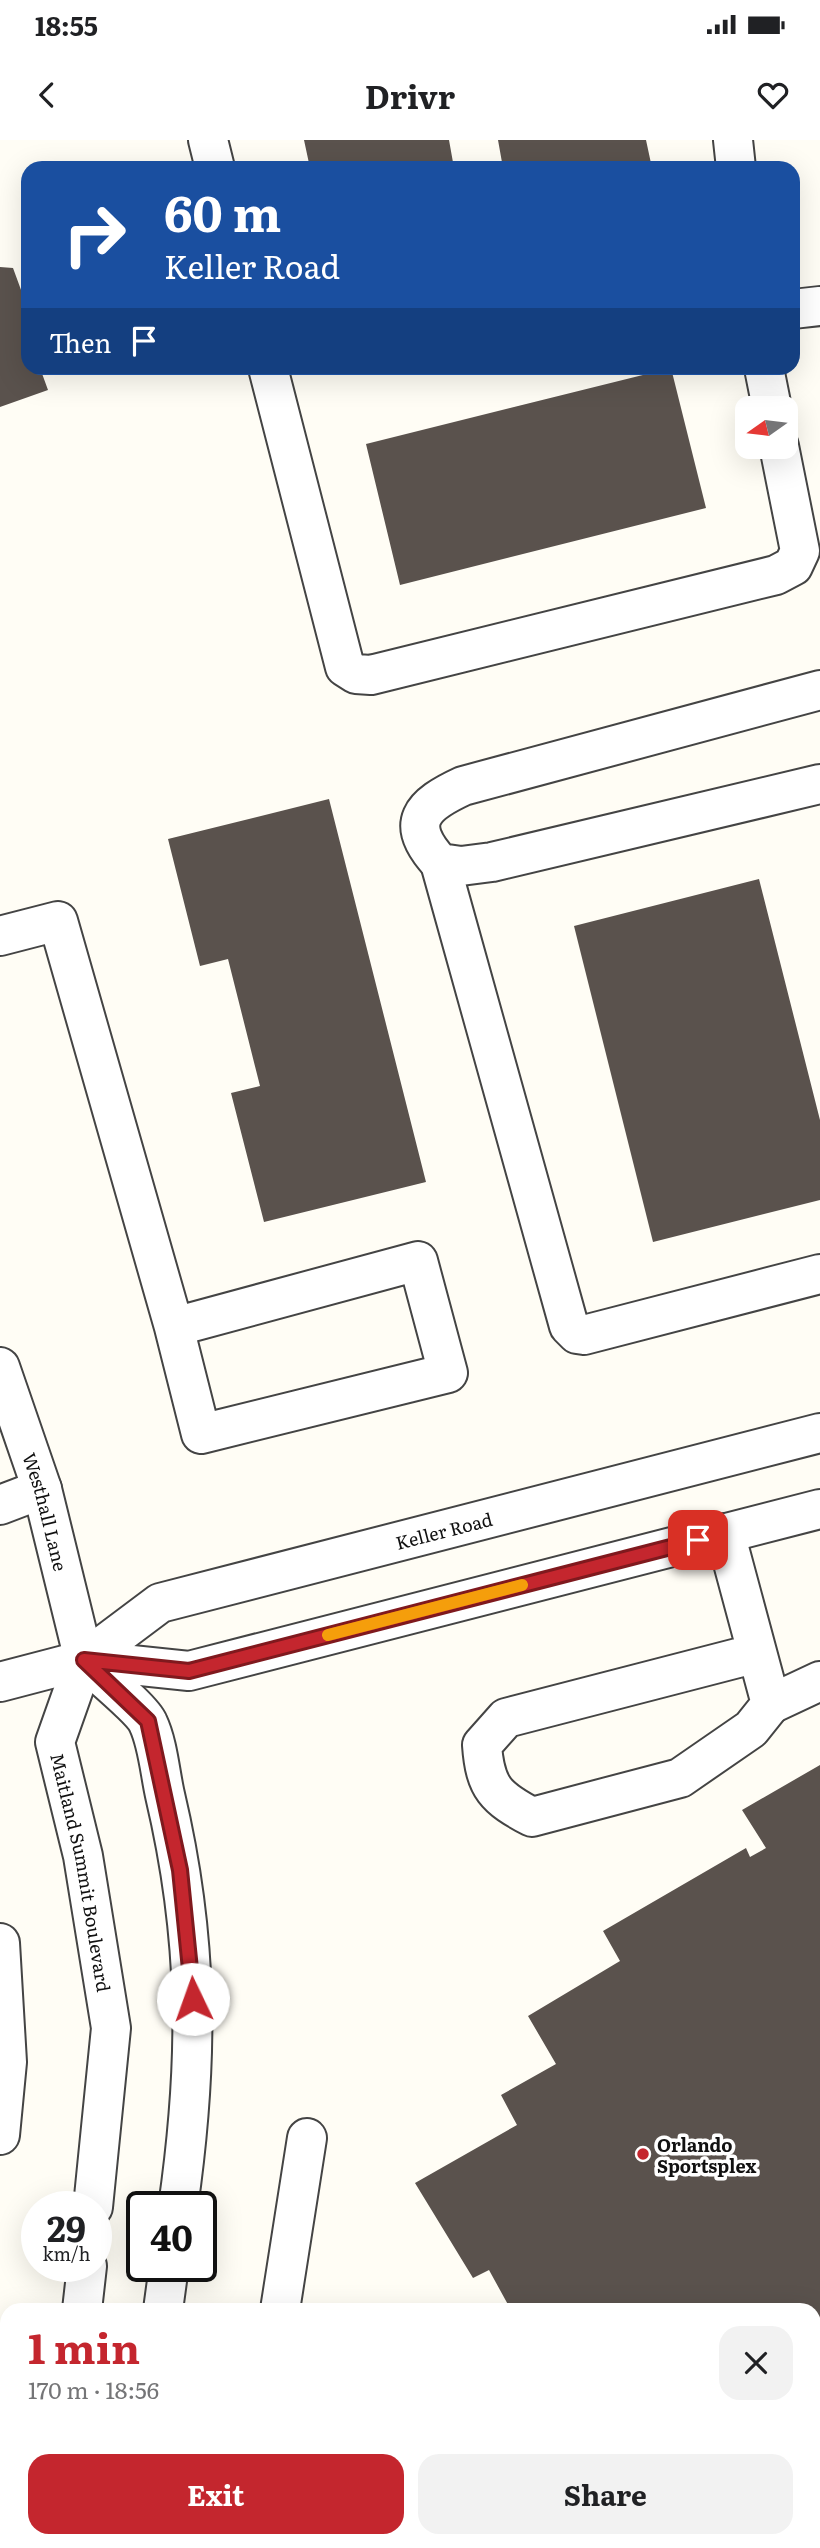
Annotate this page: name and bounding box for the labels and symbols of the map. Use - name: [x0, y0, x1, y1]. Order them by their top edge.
- north arrow: [735, 396, 798, 458]
- street label: Westhall Lane: [17, 1449, 75, 1574]
- street label: Keller Road: [392, 1504, 495, 1555]
- pin: [668, 1510, 728, 1570]
- street label: Maitland Summit Boulevard: [45, 1750, 118, 1994]
- position arrow: [156, 1962, 230, 2036]
- place label: Orlando Sportsplex: [657, 2131, 756, 2179]
- marker: Orlando Sportsplex: [635, 2146, 651, 2162]
- speed limit sign: 40: [126, 2191, 217, 2282]

